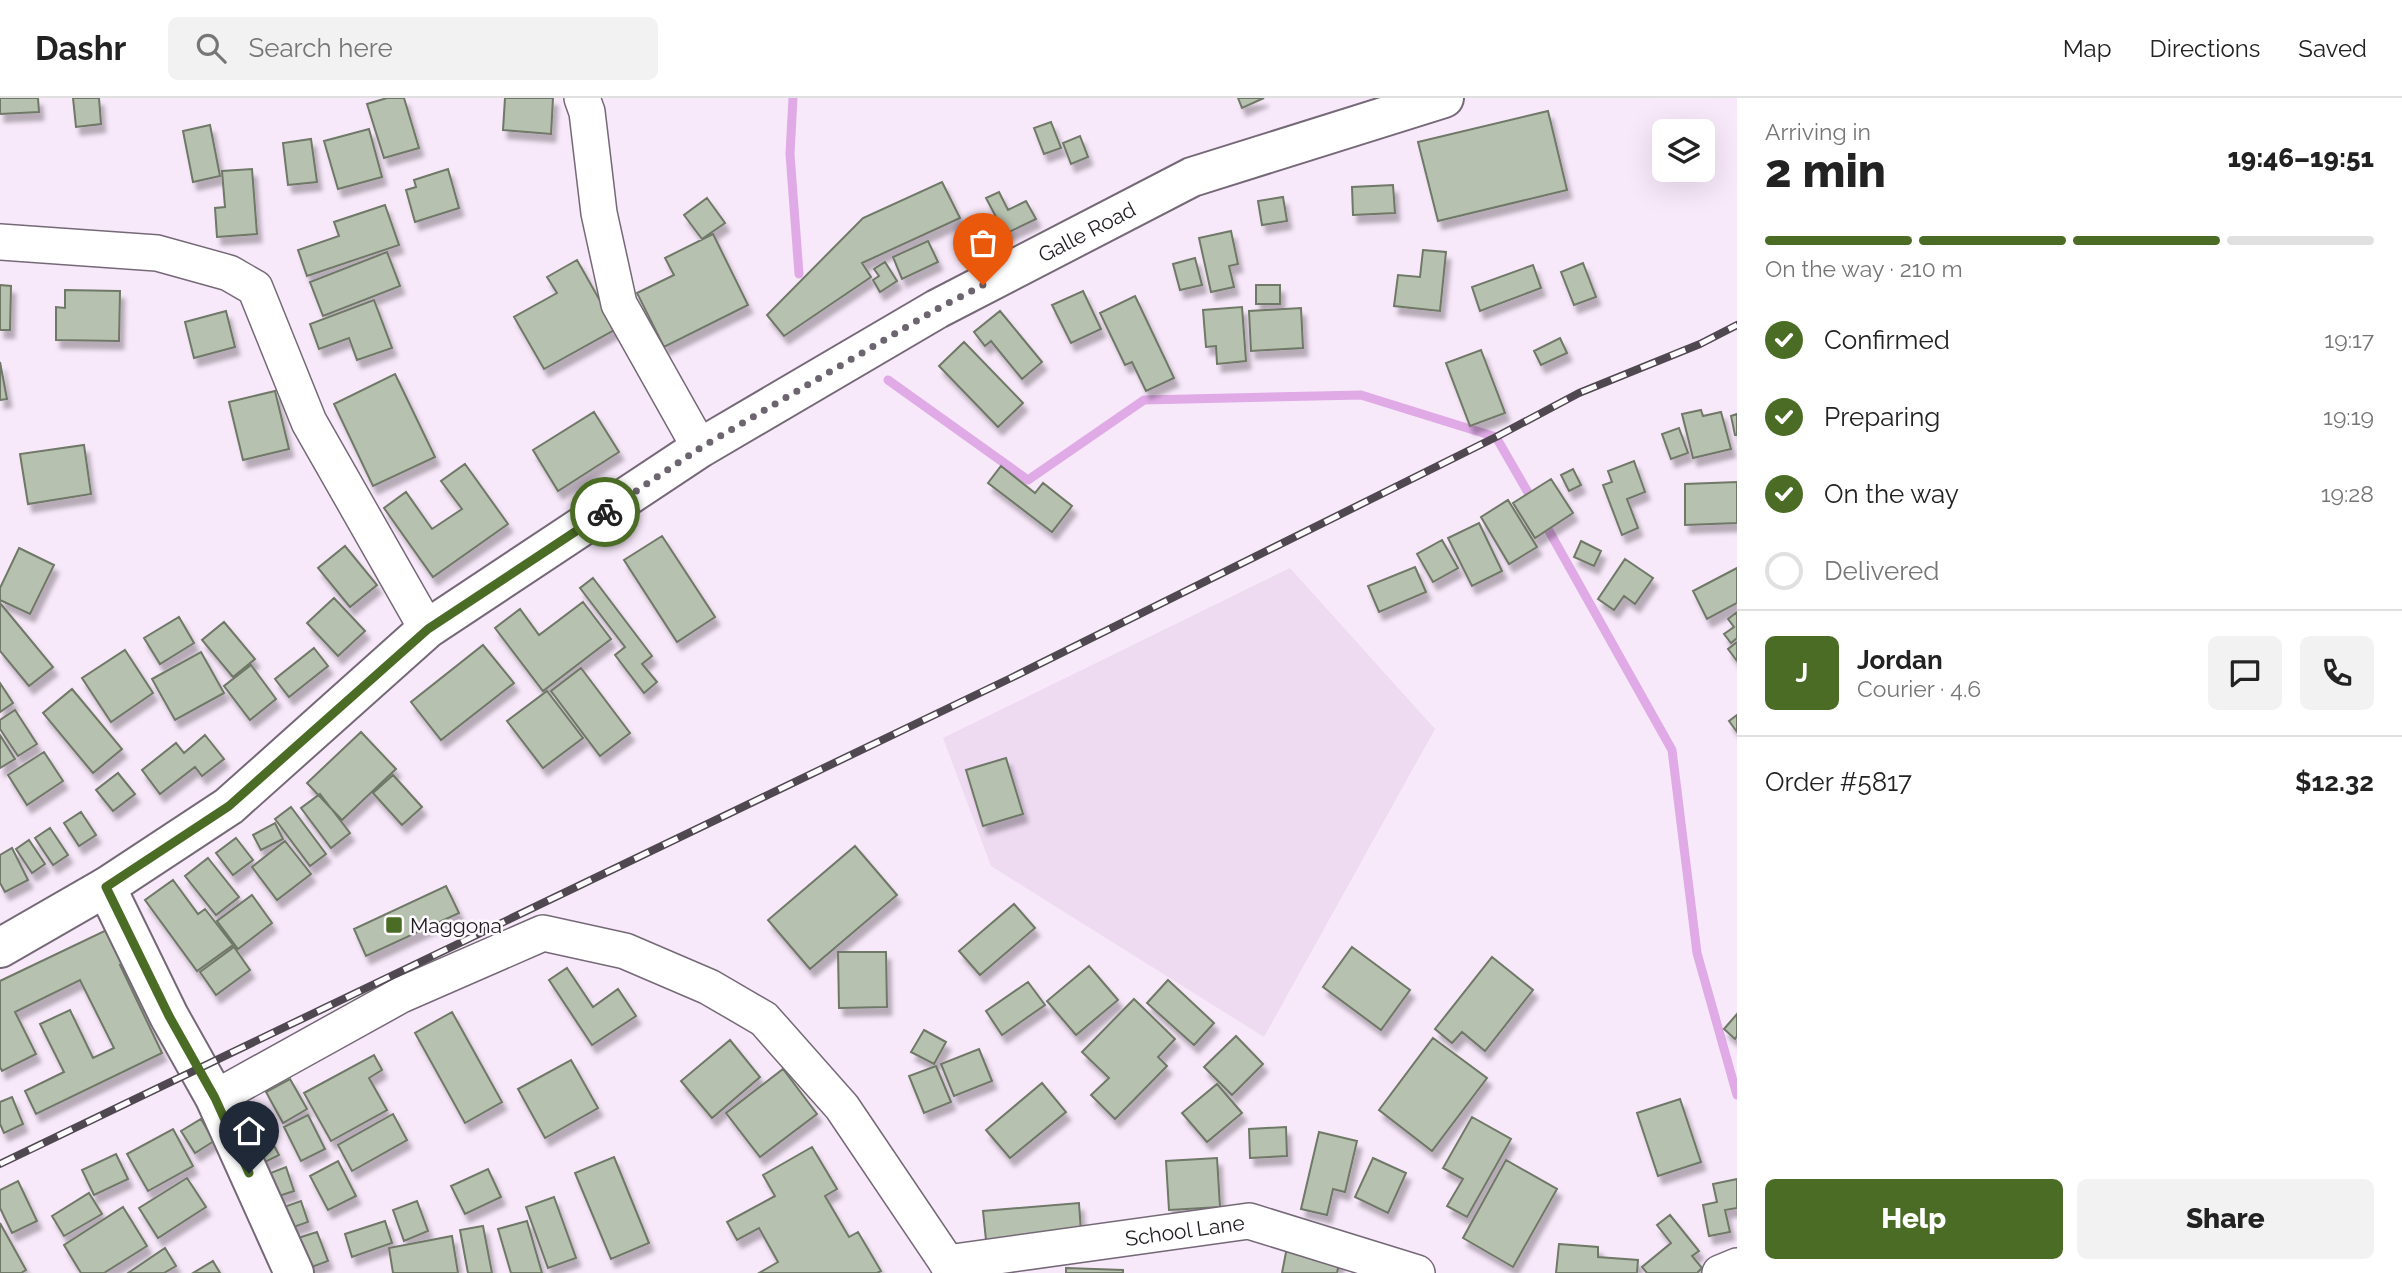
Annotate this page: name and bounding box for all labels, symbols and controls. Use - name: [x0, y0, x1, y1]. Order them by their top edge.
- search box: [168, 17, 658, 80]
- text: Dashr: [35, 29, 126, 68]
- icon: search: [192, 29, 230, 67]
- text: Search here: [248, 33, 393, 63]
- text: Map: [2063, 34, 2112, 63]
- text: Directions: [2150, 34, 2260, 63]
- text: Saved: [2298, 34, 2367, 63]
- text: Arriving in: [1765, 118, 1871, 145]
- map controls: [1652, 119, 1715, 182]
- button: layers: [1652, 119, 1715, 182]
- text: 19:46–19:51: [2227, 143, 2374, 173]
- text: 2 min: [1765, 144, 1886, 198]
- street label: Galle Road: [1034, 196, 1139, 267]
- pin: [953, 213, 1013, 285]
- icon: bag: [964, 224, 1002, 262]
- text: On the way · 210 m: [1765, 255, 1963, 282]
- icon: check: [1765, 321, 1803, 359]
- text: Confirmed: [1824, 325, 1950, 355]
- text: 19:17: [2324, 326, 2374, 353]
- icon: check: [1765, 398, 1803, 436]
- text: Preparing: [1824, 402, 1940, 432]
- text: 19:19: [2323, 403, 2374, 430]
- icon: check: [1765, 475, 1803, 513]
- courier: [570, 477, 640, 547]
- text: On the way: [1824, 479, 1959, 509]
- text: 19:28: [2321, 480, 2374, 507]
- icon: bike: [586, 493, 624, 531]
- text: Delivered: [1824, 556, 1939, 586]
- button: chat: [2208, 636, 2282, 710]
- button: phone: [2300, 636, 2374, 710]
- text: Jordan: [1857, 645, 1943, 675]
- text: J: [1796, 658, 1808, 688]
- text: Courier · 4.6: [1857, 675, 1981, 702]
- text: Order #5817: [1765, 767, 1912, 797]
- text: $12.32: [2295, 767, 2374, 797]
- place label: Maggona: [410, 913, 502, 938]
- marker: Maggona: [384, 915, 404, 935]
- pin: [219, 1101, 279, 1173]
- icon: home: [230, 1112, 268, 1150]
- button: Help: [1765, 1179, 2063, 1259]
- button: Share: [2077, 1179, 2374, 1259]
- street label: School Lane: [1123, 1209, 1246, 1251]

